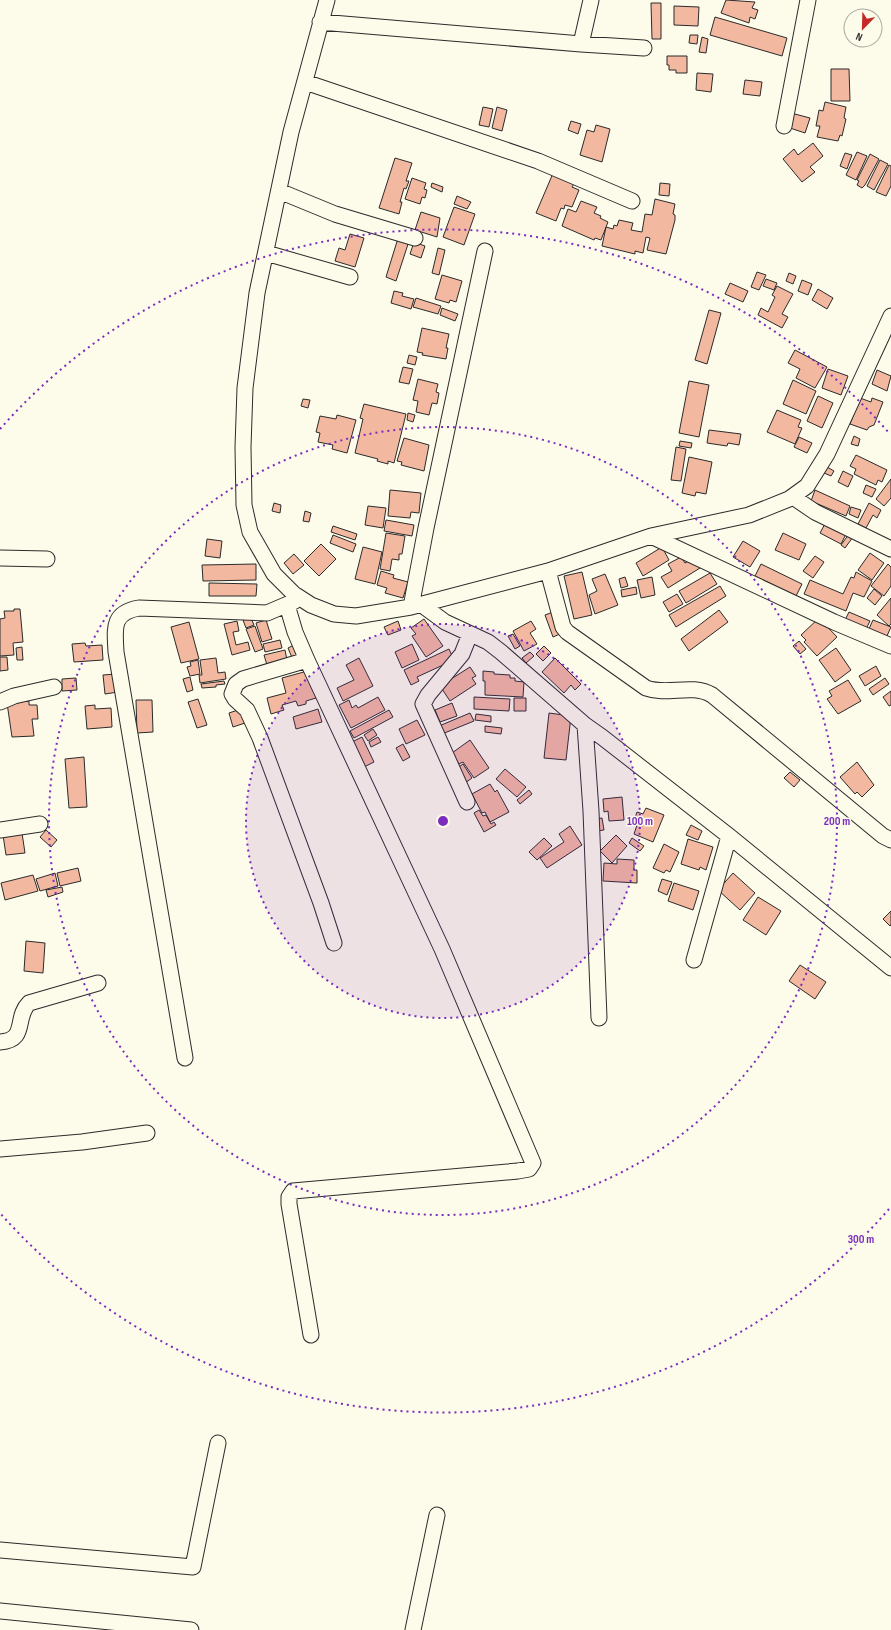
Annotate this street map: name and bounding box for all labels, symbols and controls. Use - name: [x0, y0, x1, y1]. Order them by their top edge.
- north arrow: [843, 8, 883, 48]
- text: N: [854, 30, 865, 44]
- centre of rings: [436, 814, 450, 828]
- text: 100 m: [627, 814, 653, 829]
- text: 200 m: [824, 814, 850, 829]
- text: 300 m: [848, 1232, 874, 1247]

